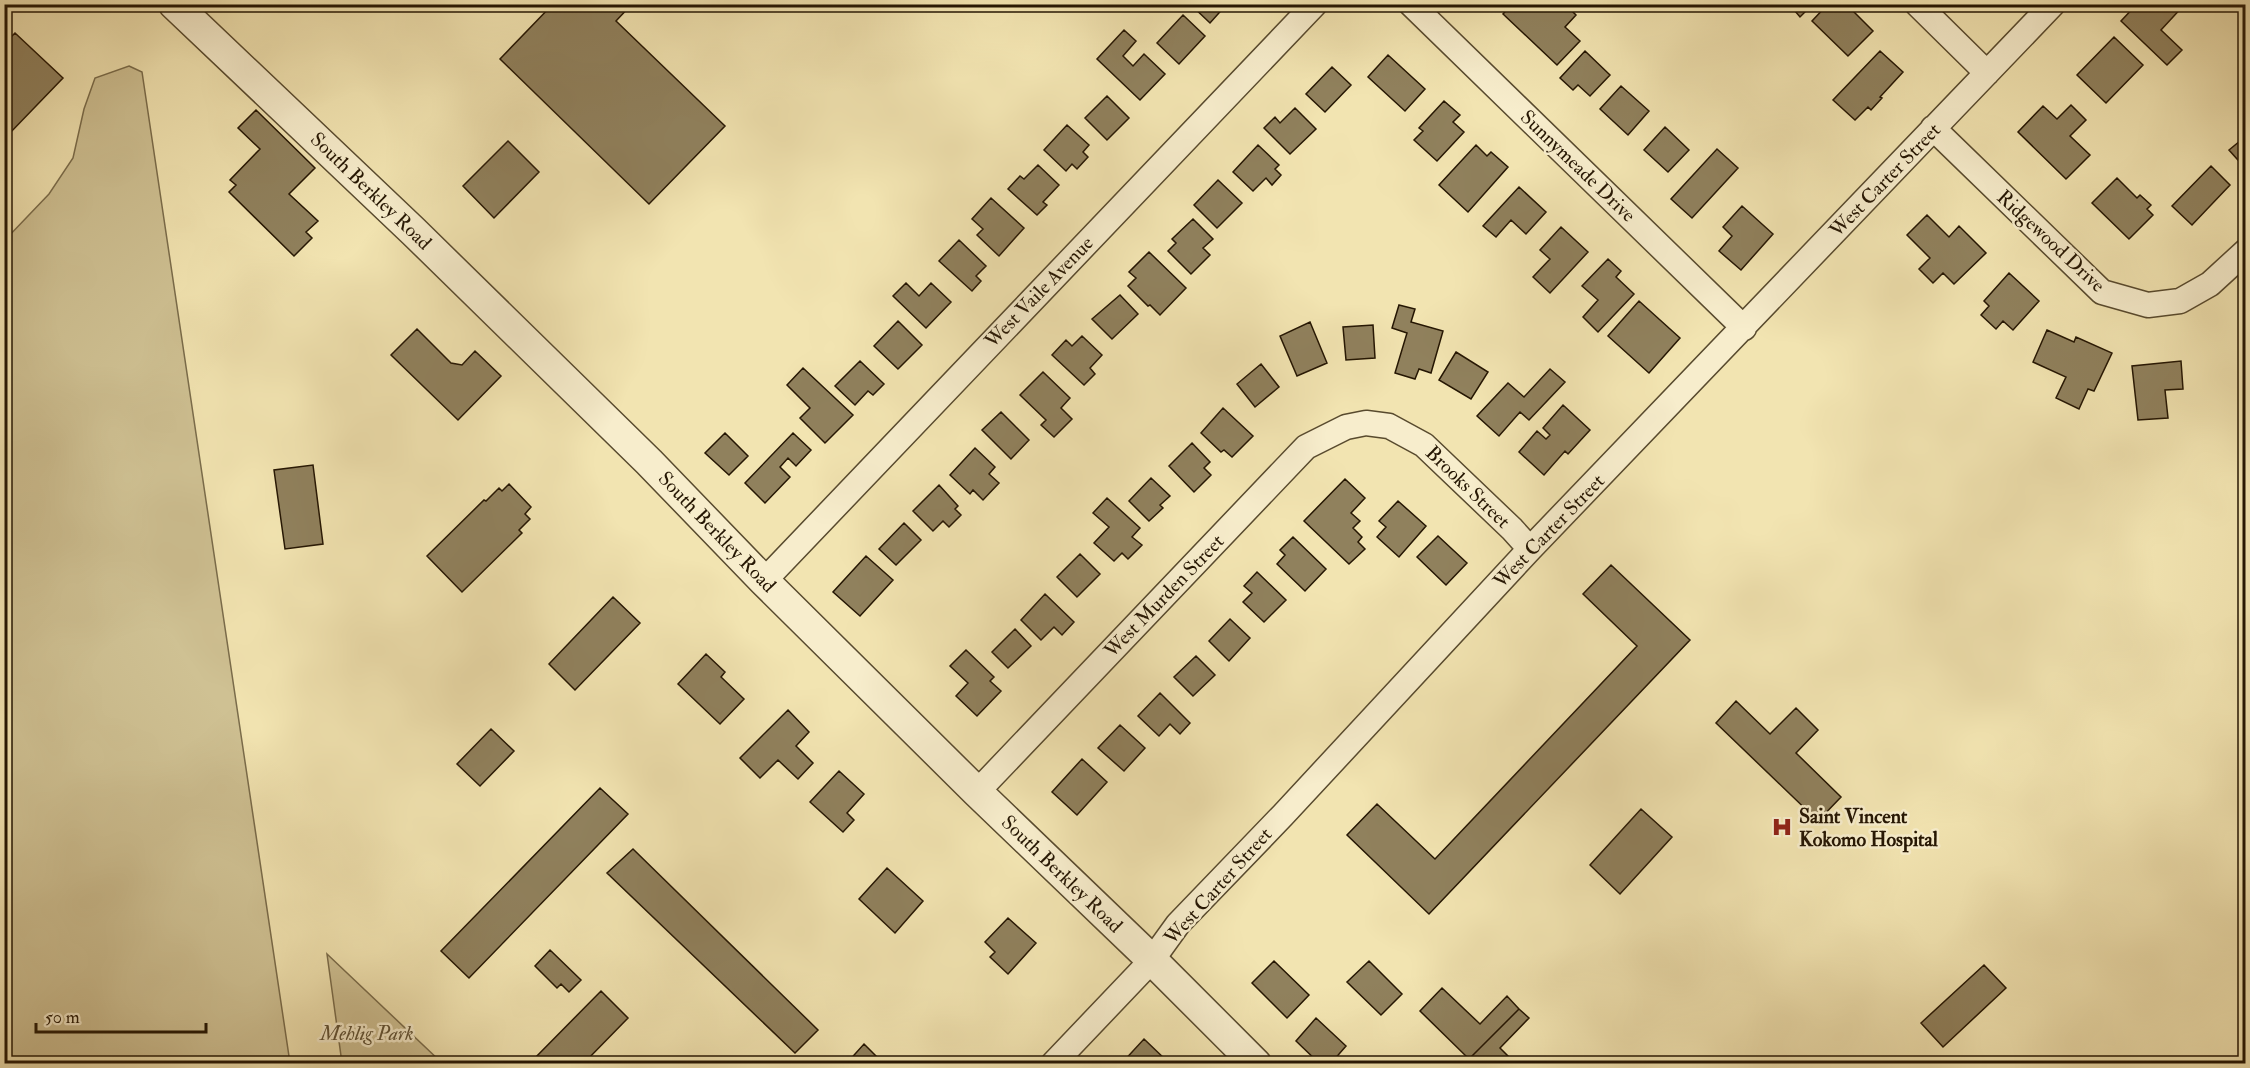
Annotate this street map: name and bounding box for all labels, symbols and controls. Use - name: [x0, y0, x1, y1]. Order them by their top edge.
- street label: Sunnymeade Drive: [1515, 105, 1641, 227]
- street label: West Carter Street: [1823, 117, 1946, 243]
- street label: South Berkley Road: [305, 127, 437, 255]
- street label: Ridgewood Drive: [1992, 184, 2110, 298]
- street label: West Vaile Avenue: [979, 231, 1099, 354]
- street label: Brooks Street: [1420, 440, 1516, 534]
- street label: South Berkley Road: [653, 466, 781, 598]
- street label: West Carter Street: [1487, 468, 1610, 594]
- street label: West Murden Street: [1098, 529, 1230, 664]
- place label: Saint Vincent Kokomo Hospital: [1799, 804, 1939, 853]
- street label: South Berkley Road: [996, 810, 1128, 938]
- hospital icon: Saint Vincent Kokomo Hospital: [1770, 815, 1794, 839]
- street label: West Carter Street: [1158, 822, 1278, 951]
- scale bar: [36, 996, 206, 1034]
- text: 50 m: [45, 1006, 80, 1029]
- park label: Mehlig Park: [319, 1021, 414, 1046]

